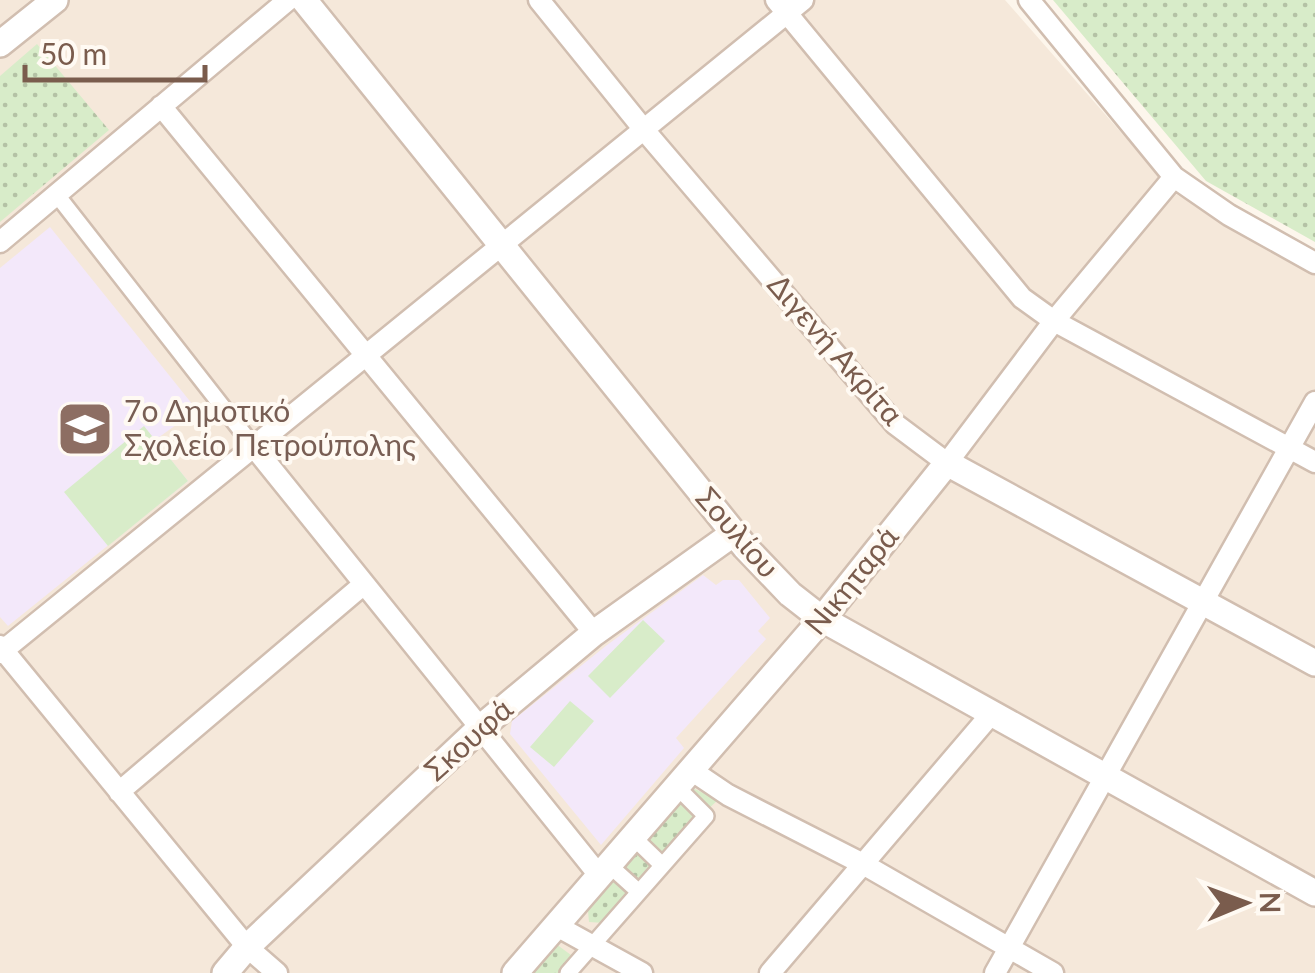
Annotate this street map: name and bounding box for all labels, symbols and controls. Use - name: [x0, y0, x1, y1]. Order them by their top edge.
- scale bar: [25, 20, 205, 82]
- text: 50 m: [40, 35, 107, 71]
- street label: Διγενή Ακρίτα: [761, 266, 912, 432]
- place label: 7ο Δημοτικό Σχολείο Πετρούπολης: [124, 392, 416, 462]
- school or university icon: 7ο Δημοτικό Σχολείο Πετρούπολης: [55, 399, 115, 459]
- street label: Σουλίου: [690, 479, 787, 584]
- street label: Νικηταρά: [796, 518, 905, 641]
- street label: Σκουφά: [416, 690, 519, 787]
- north arrow: [1195, 853, 1295, 953]
- text: N: [1254, 891, 1288, 914]

